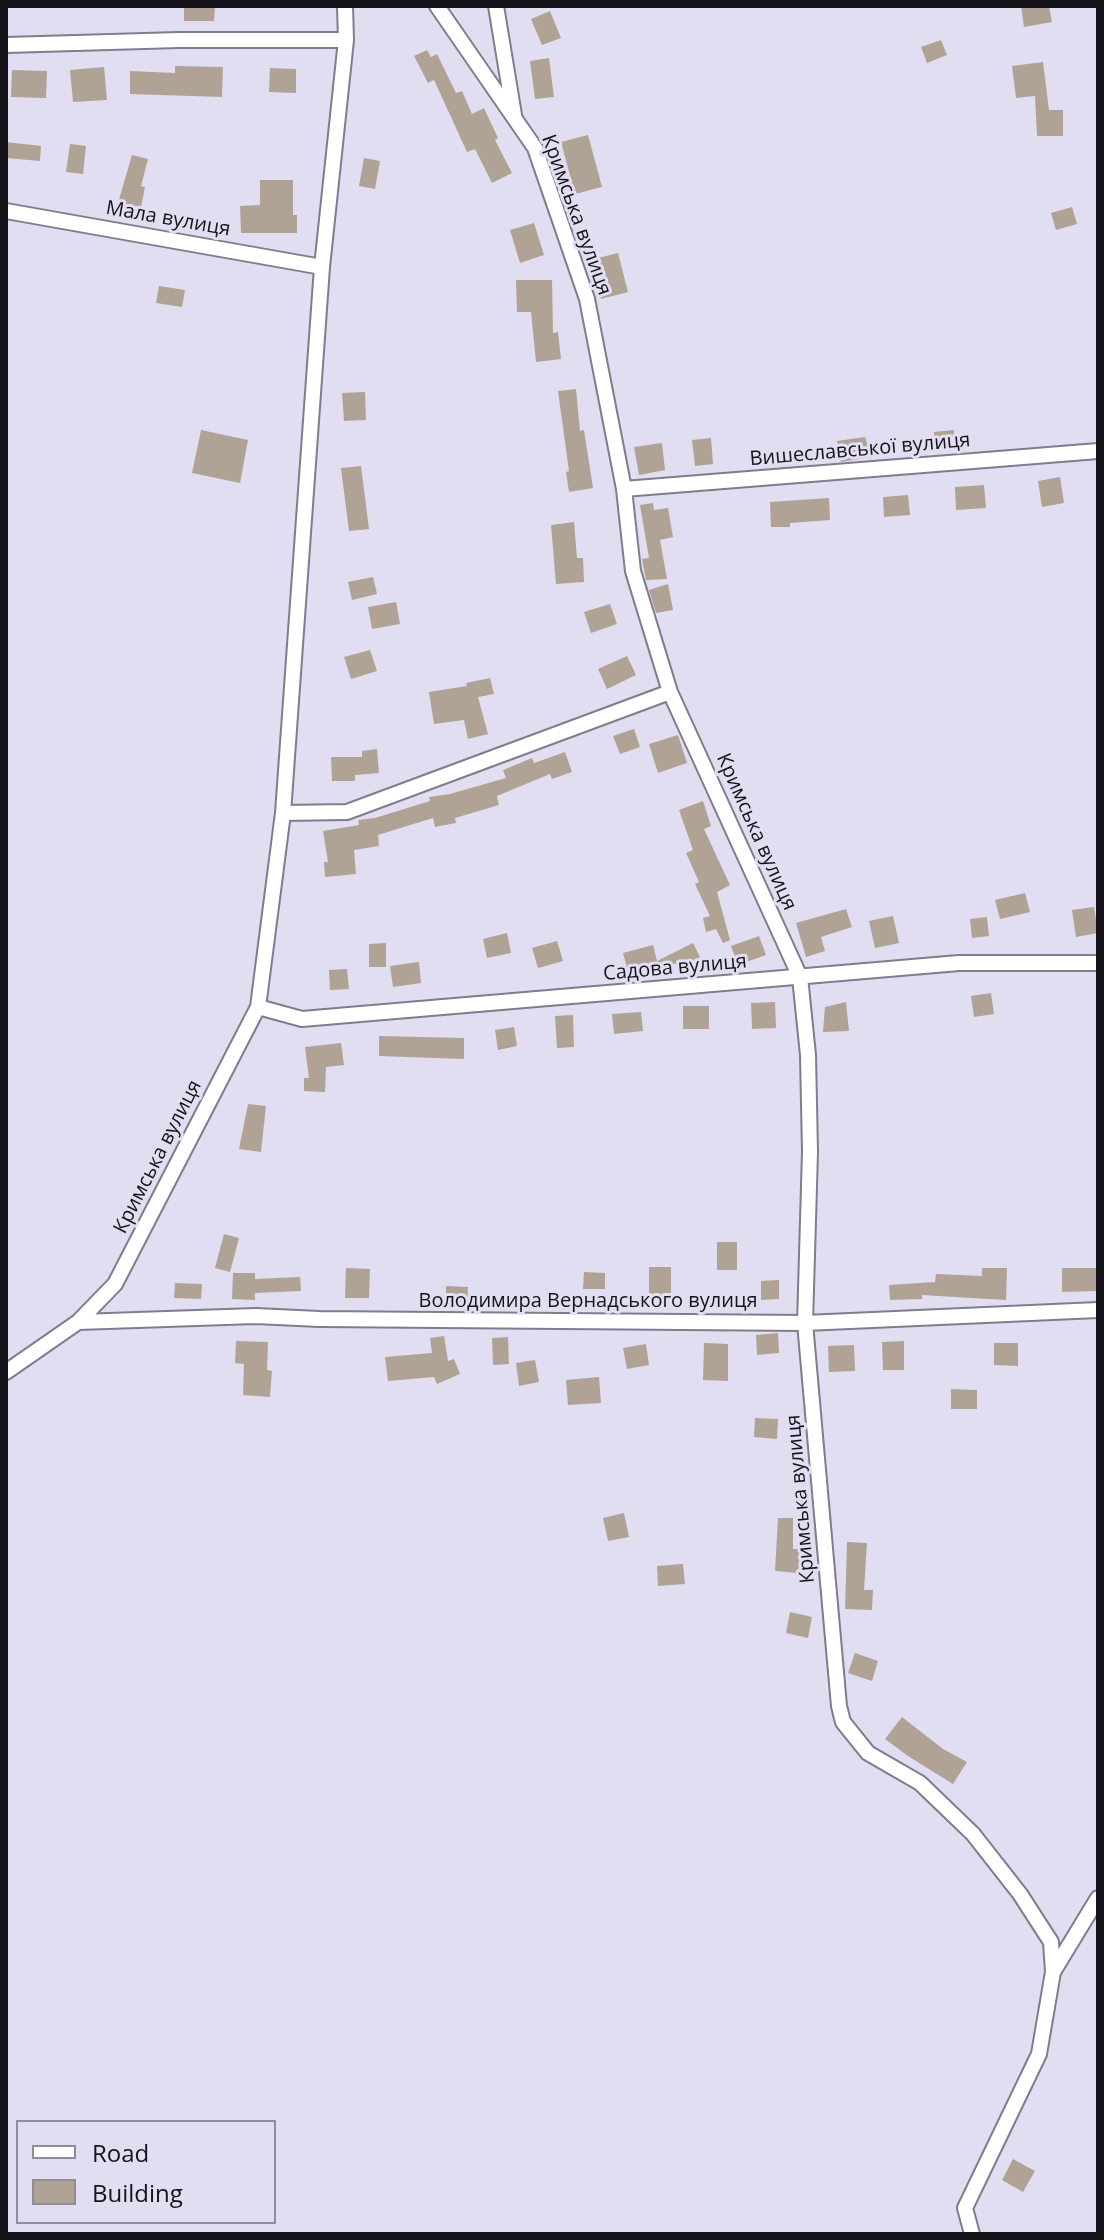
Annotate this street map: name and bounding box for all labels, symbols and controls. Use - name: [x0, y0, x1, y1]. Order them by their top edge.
- street label: Кримська вулиця: [536, 131, 616, 299]
- street label: Мала вулиця: [104, 196, 232, 242]
- street label: Вишеславської вулиця: [749, 428, 971, 472]
- street label: Кримська вулиця: [711, 750, 801, 914]
- street label: Садова вулиця: [602, 950, 748, 986]
- street label: Кримська вулиця: [109, 1076, 207, 1238]
- street label: Володимира Вернадського вулиця: [418, 1289, 758, 1313]
- street label: Кримська вулиця: [782, 1414, 820, 1584]
- legend: [16, 2120, 276, 2224]
- text: Road: [92, 2136, 149, 2169]
- text: Building: [92, 2176, 183, 2209]

